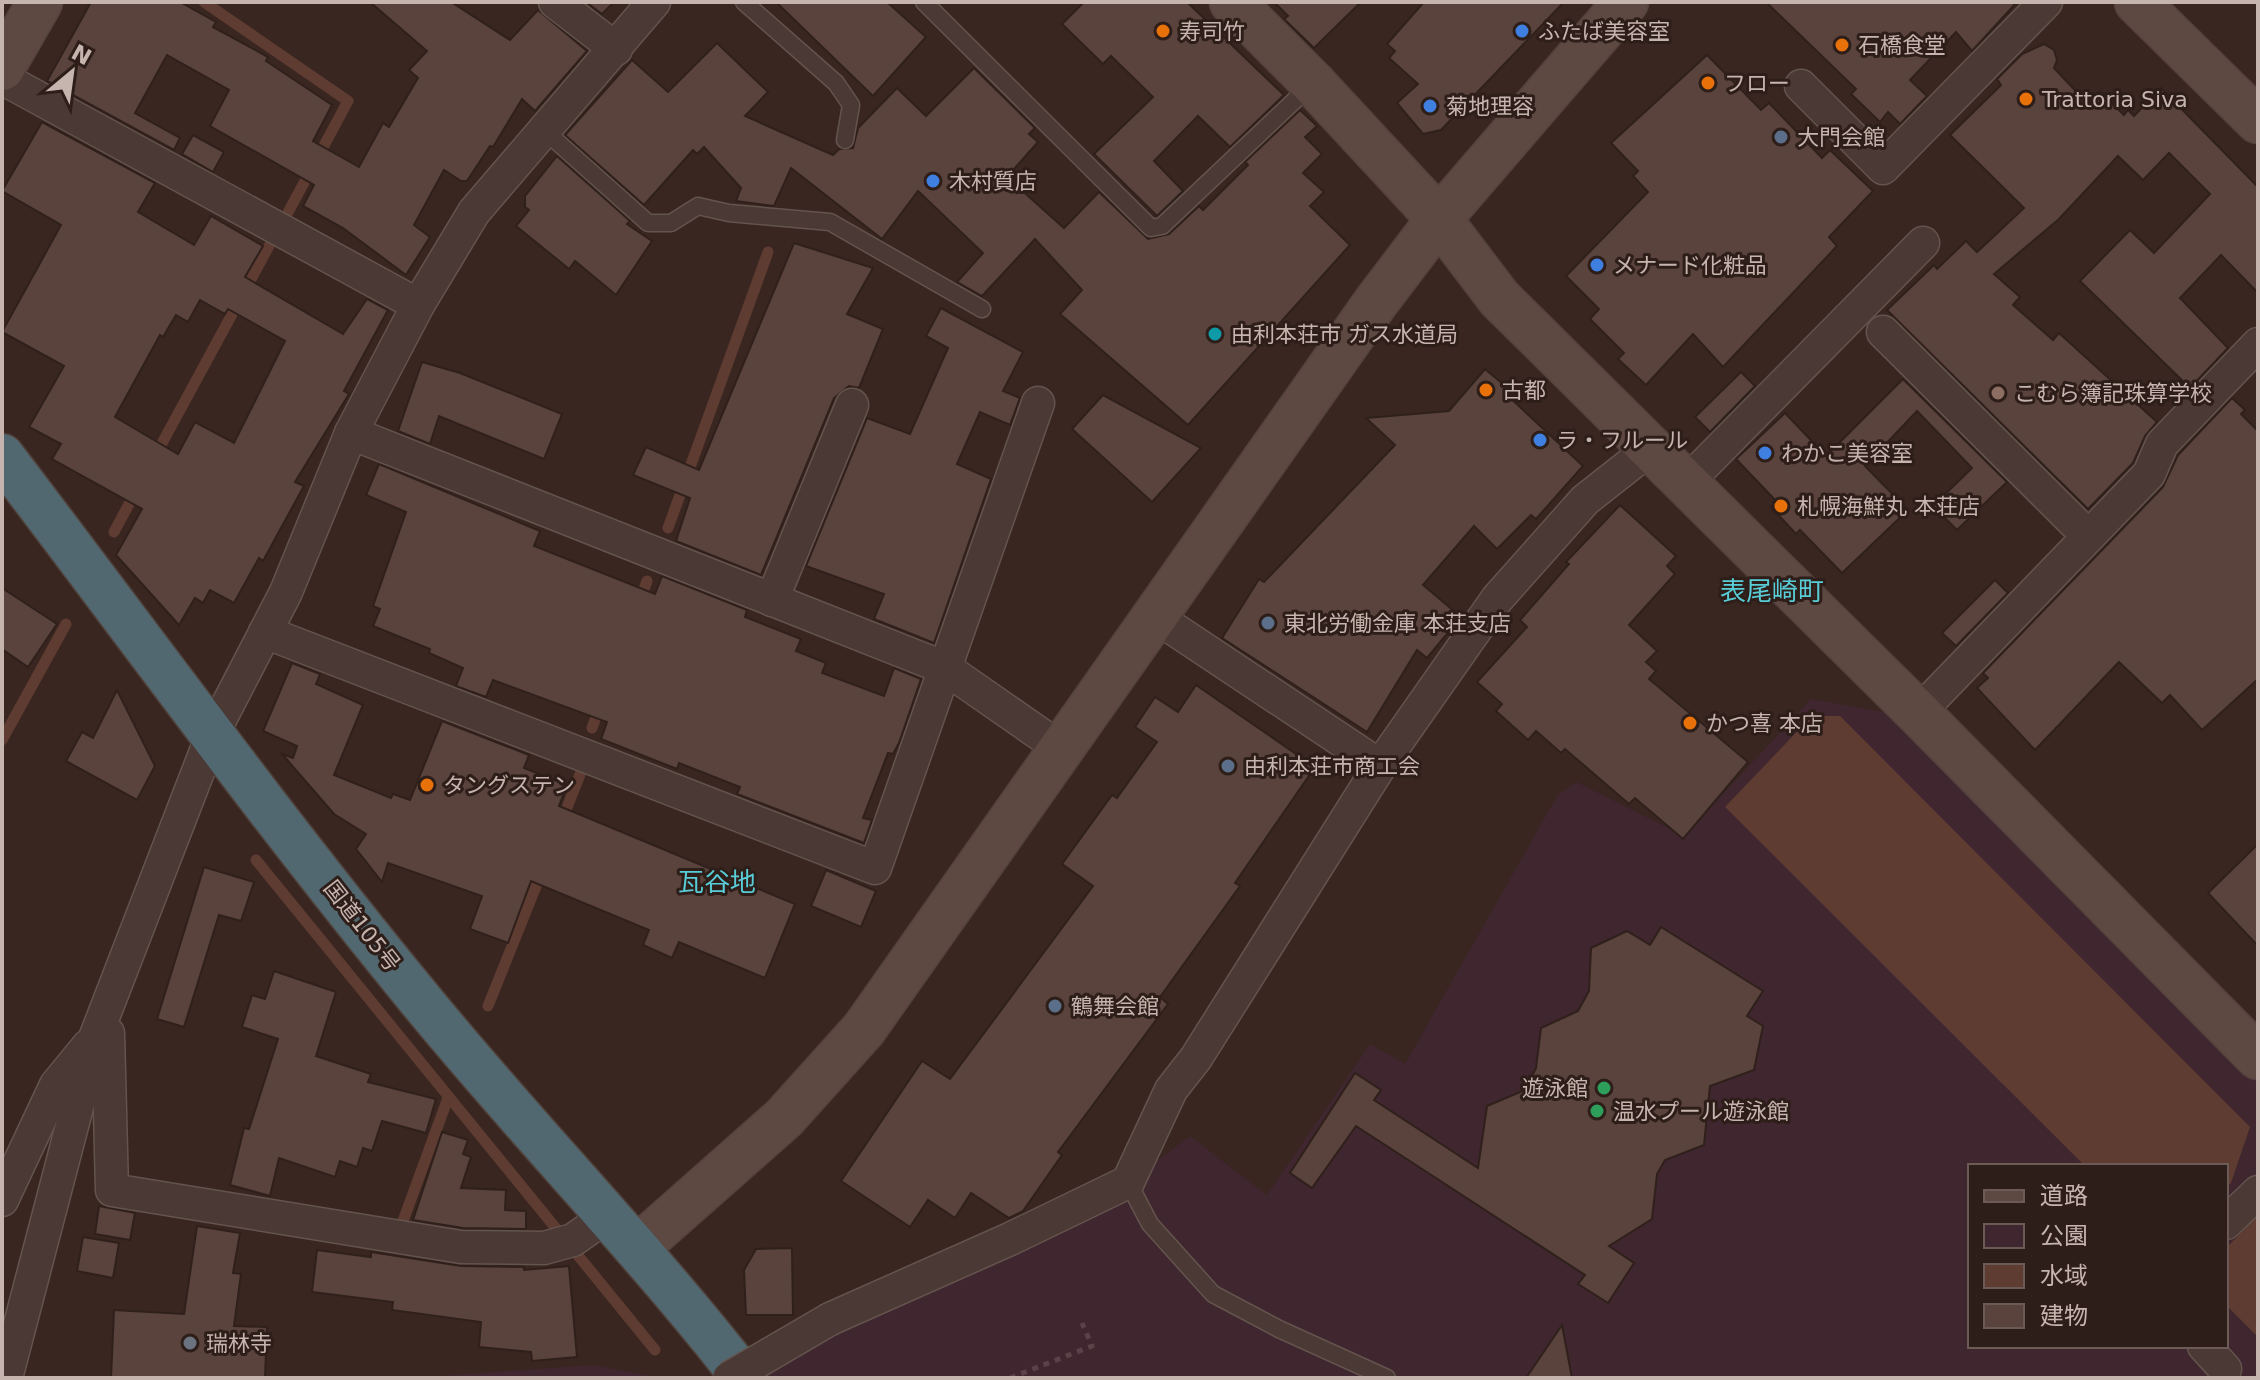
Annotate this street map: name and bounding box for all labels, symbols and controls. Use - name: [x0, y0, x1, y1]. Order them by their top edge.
- place label: 寿司竹: [1179, 19, 1245, 44]
- place label: ふたば美容室: [1538, 19, 1670, 44]
- marker: 寿司竹: [1154, 22, 1172, 40]
- marker: ふたば美容室: [1513, 22, 1531, 40]
- north arrow: [32, 32, 112, 112]
- place label: 石橋食堂: [1858, 33, 1946, 58]
- marker: 石橋食堂: [1833, 36, 1851, 54]
- text: N: [67, 40, 96, 70]
- place label: フロー: [1724, 71, 1790, 96]
- marker: フロー: [1699, 74, 1717, 92]
- place label: Trattoria Siva: [2041, 87, 2188, 112]
- marker: Trattoria Siva: [2017, 90, 2035, 108]
- place label: 菊地理容: [1446, 94, 1534, 119]
- marker: 菊地理容: [1421, 97, 1439, 115]
- place label: 大門会館: [1797, 125, 1885, 150]
- marker: 大門会館: [1772, 128, 1790, 146]
- place label: 木村質店: [949, 169, 1037, 194]
- marker: 木村質店: [924, 172, 942, 190]
- place label: メナード化粧品: [1613, 253, 1767, 278]
- marker: メナード化粧品: [1588, 256, 1606, 274]
- place label: 由利本荘市 ガス水道局: [1231, 322, 1458, 347]
- marker: 由利本荘市 ガス水道局: [1206, 325, 1224, 343]
- place label: 古都: [1502, 378, 1546, 403]
- marker: 古都: [1477, 381, 1495, 399]
- place label: こむら簿記珠算学校: [2014, 381, 2212, 406]
- marker: こむら簿記珠算学校: [1989, 384, 2007, 402]
- place label: ラ・フルール: [1556, 428, 1688, 453]
- marker: ラ・フルール: [1531, 431, 1549, 449]
- place label: わかこ美容室: [1781, 441, 1913, 466]
- marker: わかこ美容室: [1756, 444, 1774, 462]
- place label: 札幌海鮮丸 本荘店: [1797, 494, 1980, 519]
- marker: 札幌海鮮丸 本荘店: [1772, 497, 1790, 515]
- district label: 表尾崎町: [1720, 576, 1824, 606]
- place label: 東北労働金庫 本荘支店: [1284, 611, 1511, 636]
- marker: 東北労働金庫 本荘支店: [1259, 614, 1277, 632]
- place label: かつ喜 本店: [1706, 711, 1823, 736]
- marker: かつ喜 本店: [1681, 714, 1699, 732]
- place label: 由利本荘市商工会: [1244, 754, 1420, 779]
- marker: 由利本荘市商工会: [1219, 757, 1237, 775]
- place label: タングステン: [443, 773, 575, 798]
- marker: タングステン: [418, 776, 436, 794]
- district label: 瓦谷地: [678, 867, 756, 897]
- street label: 国道105号: [319, 876, 405, 976]
- place label: 鶴舞会館: [1071, 994, 1159, 1019]
- marker: 鶴舞会館: [1046, 997, 1064, 1015]
- place label: 遊泳館: [1522, 1076, 1588, 1101]
- marker: 遊泳館: [1595, 1079, 1613, 1097]
- place label: 温水プール遊泳館: [1613, 1099, 1789, 1124]
- marker: 温水プール遊泳館: [1588, 1102, 1606, 1120]
- legend: [1968, 1164, 2228, 1348]
- text: 道路: [2040, 1182, 2088, 1210]
- text: 公園: [2040, 1222, 2088, 1250]
- text: 水域: [2040, 1262, 2088, 1290]
- text: 建物: [2040, 1302, 2088, 1330]
- place label: 瑞林寺: [206, 1331, 272, 1356]
- marker: 瑞林寺: [181, 1334, 199, 1352]

